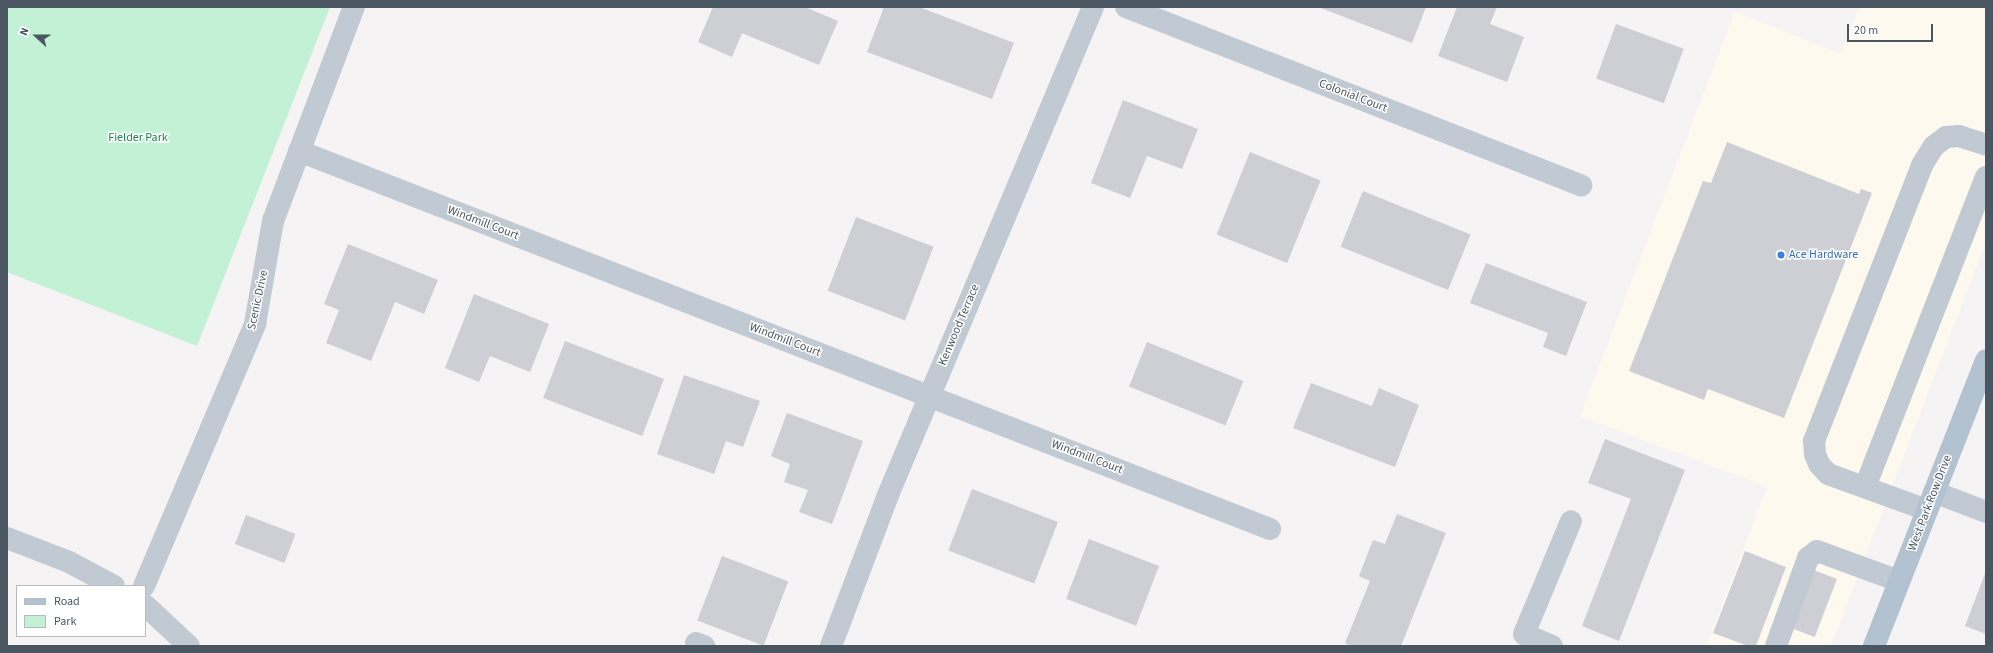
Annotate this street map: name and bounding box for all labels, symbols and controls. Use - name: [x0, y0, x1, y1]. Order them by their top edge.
- north arrow: [16, 16, 56, 56]
- scale bar: [1849, 16, 1935, 42]
- text: 20 m: [1854, 22, 1878, 39]
- text: N: [16, 25, 33, 38]
- street label: Colonial Court: [1317, 76, 1389, 116]
- park label: Fielder Park: [108, 131, 168, 145]
- street label: Windmill Court: [445, 203, 521, 243]
- place label: Ace Hardware: [1789, 248, 1858, 262]
- marker: Ace Hardware: [1776, 250, 1786, 260]
- street label: Scenic Drive: [245, 269, 271, 331]
- street label: Kenwood Terrace: [935, 282, 983, 368]
- street label: Windmill Court: [747, 320, 823, 360]
- street label: Windmill Court: [1049, 437, 1125, 477]
- street label: West Park Row Drive: [1905, 453, 1955, 553]
- legend: [16, 585, 146, 637]
- text: Road: [54, 593, 80, 610]
- text: Park: [54, 613, 76, 630]

